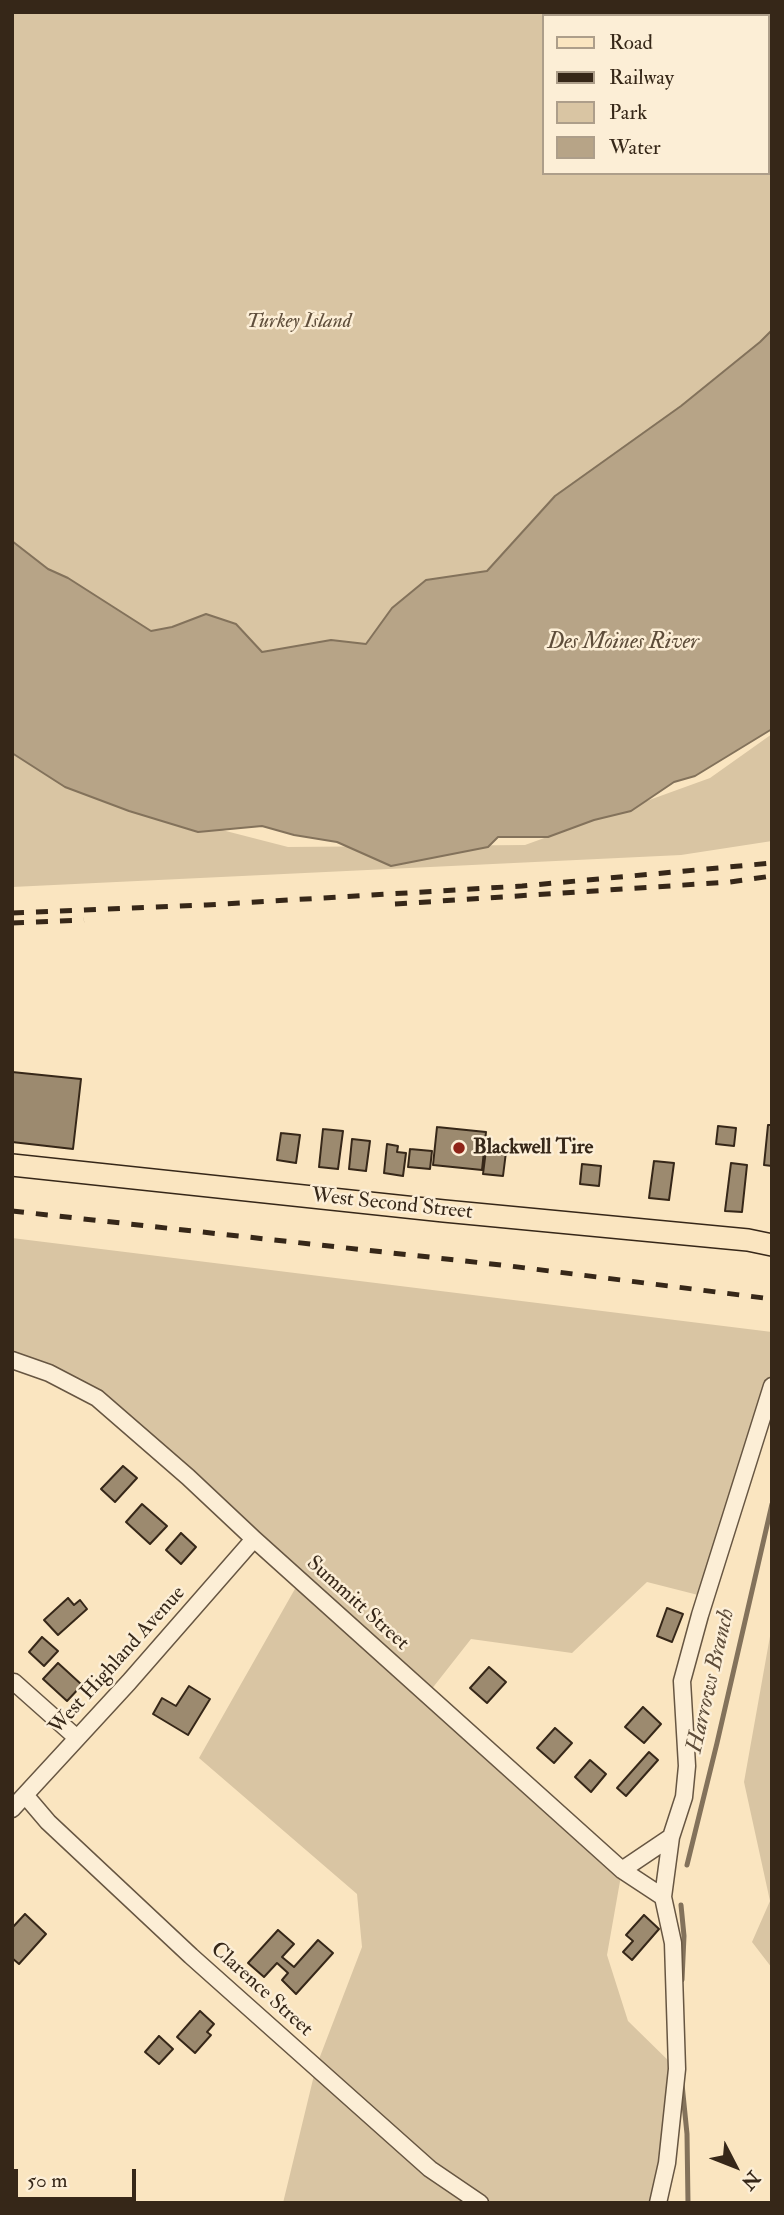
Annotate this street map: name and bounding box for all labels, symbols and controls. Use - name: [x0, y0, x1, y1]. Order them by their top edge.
- legend: [542, 14, 770, 175]
- text: Road: [609, 29, 653, 56]
- text: Railway: [609, 64, 674, 91]
- text: Park: [609, 99, 647, 126]
- text: Water: [609, 134, 661, 161]
- park label: Turkey Island: [246, 309, 352, 335]
- water label: Des Moines River: [547, 629, 699, 657]
- place label: Blackwell Tire: [473, 1135, 593, 1161]
- marker: Blackwell Tire: [451, 1140, 467, 1156]
- street label: West Second Street: [310, 1184, 474, 1226]
- street label: Summitt Street: [301, 1551, 413, 1657]
- street label: West Highland Avenue: [45, 1582, 191, 1740]
- water label: Harrows Branch: [682, 1606, 742, 1756]
- street label: Clarence Street: [205, 1937, 317, 2043]
- north arrow: [700, 2131, 770, 2201]
- scale bar: [18, 2156, 140, 2200]
- text: N: [736, 2166, 765, 2194]
- text: 50 m: [27, 2167, 68, 2194]

